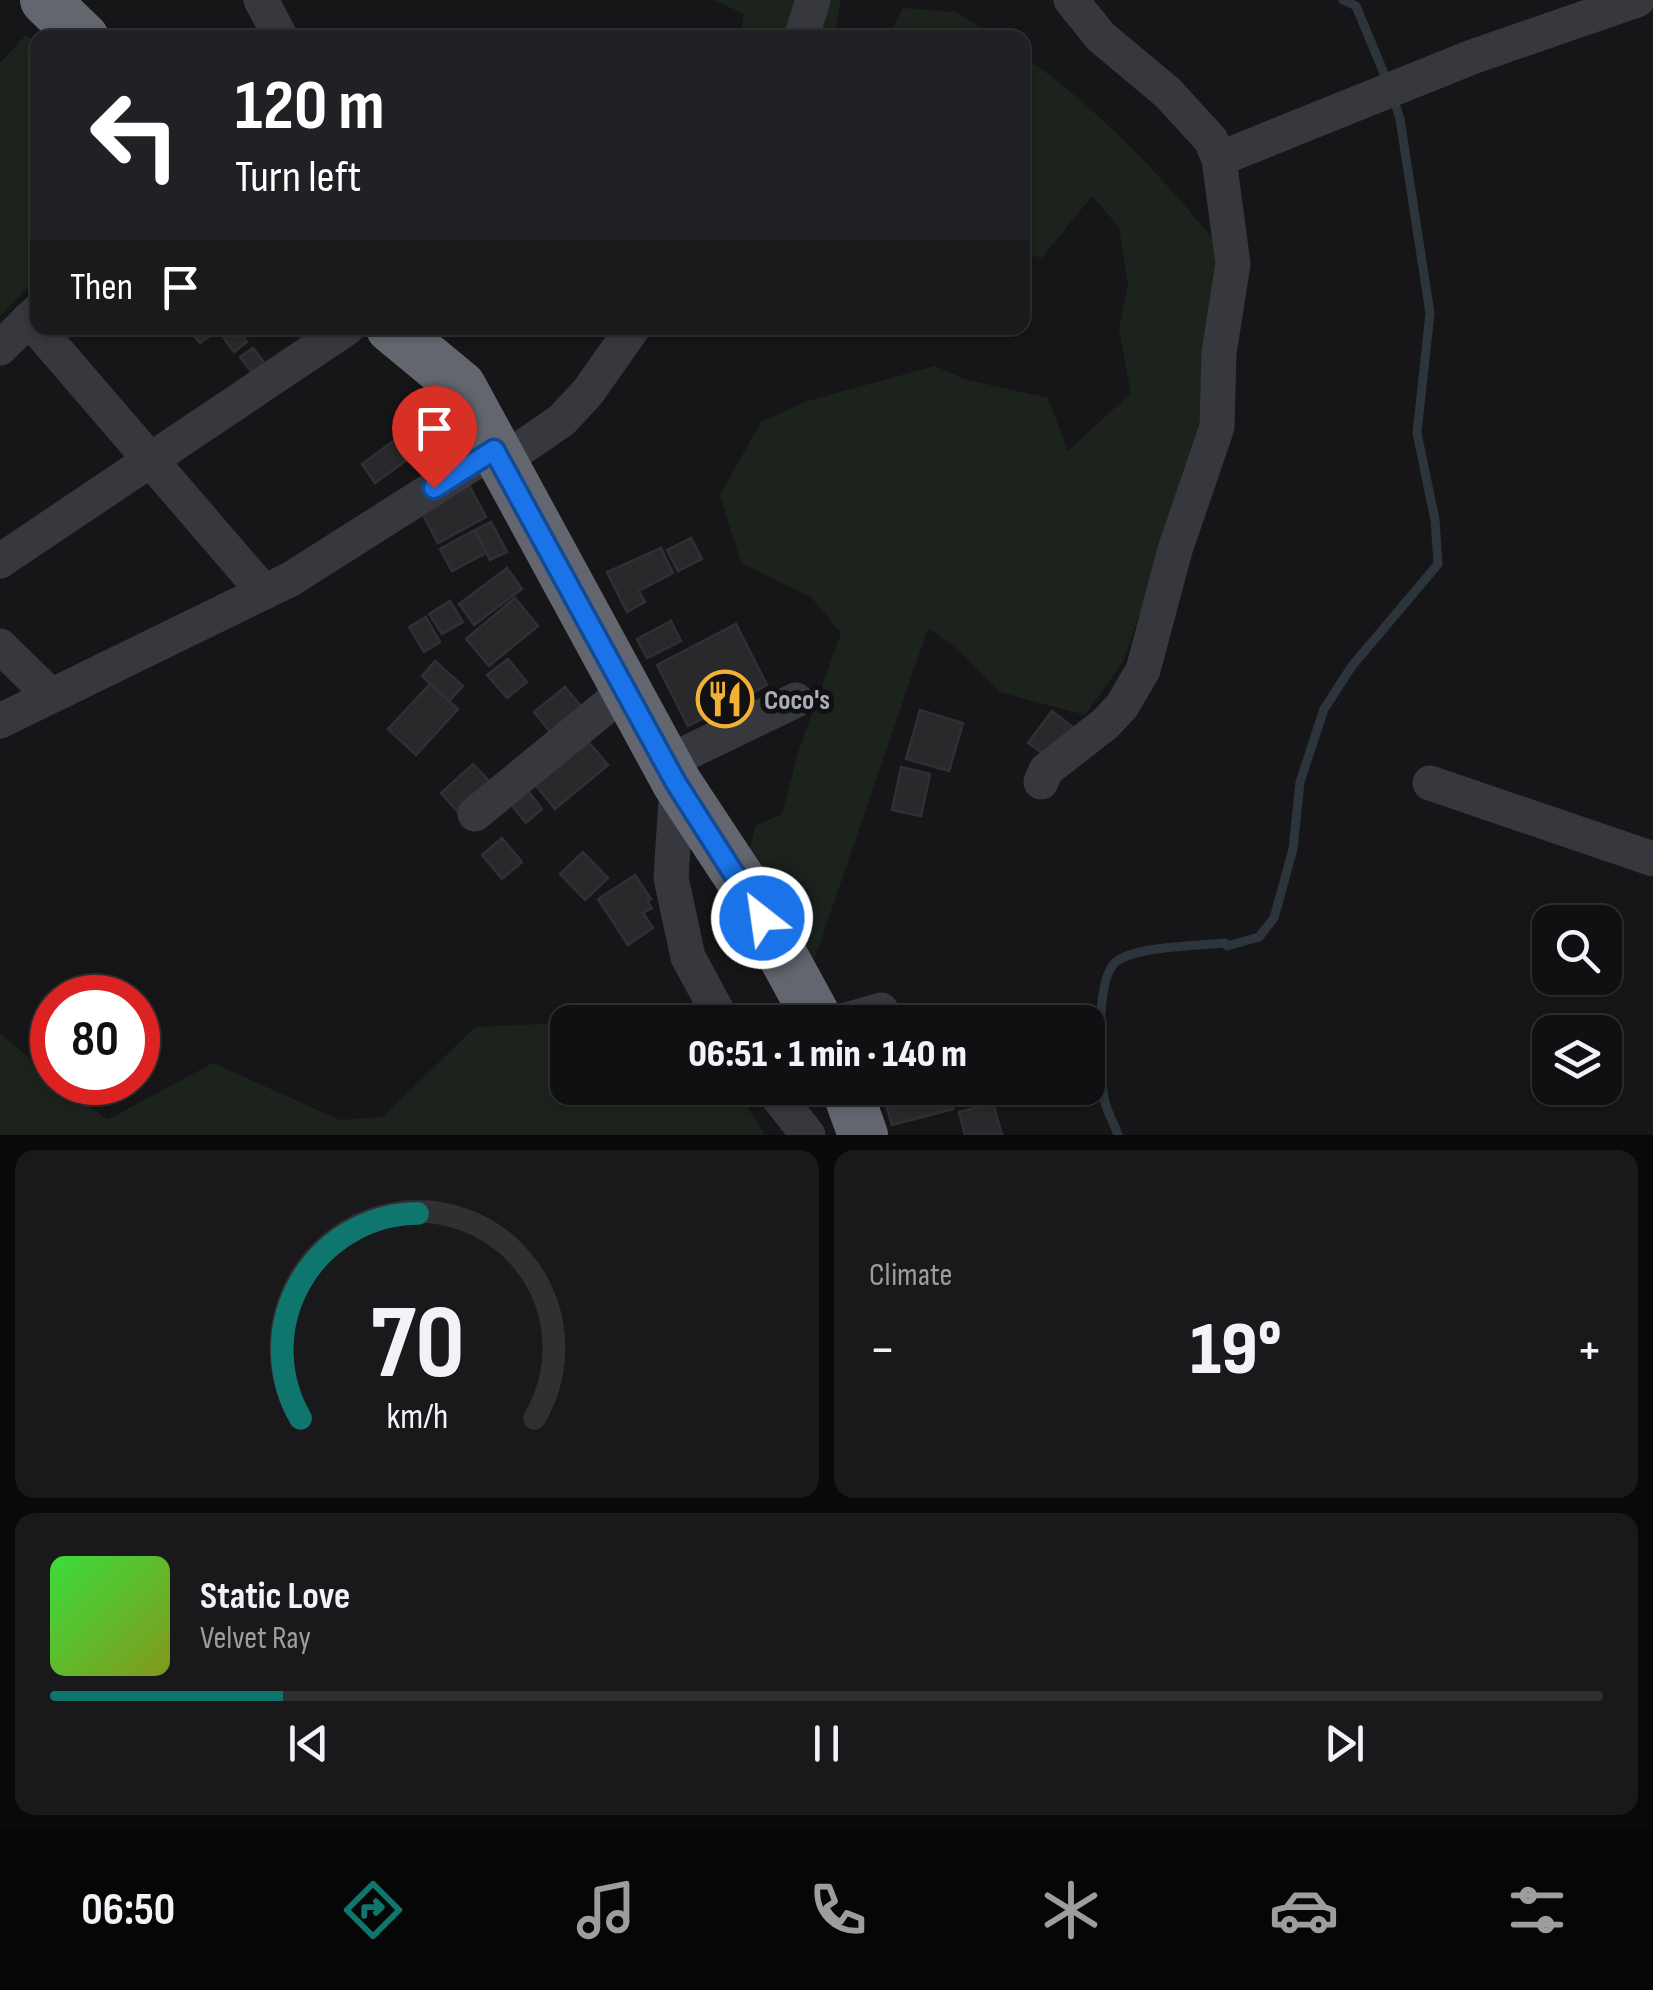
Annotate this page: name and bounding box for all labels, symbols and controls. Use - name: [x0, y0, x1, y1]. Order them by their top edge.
- text: 120 m: [235, 65, 385, 149]
- icon: left: [70, 70, 200, 200]
- text: Turn left: [235, 150, 361, 205]
- icon: arrive: [153, 260, 208, 315]
- text: Then: [70, 265, 133, 310]
- pin: [392, 386, 477, 489]
- icon: arrive: [407, 401, 462, 456]
- restaurant icon: Coco's: [695, 669, 755, 729]
- place label: Coco's: [764, 684, 830, 717]
- position arrow: [710, 866, 814, 970]
- map controls: [1532, 905, 1622, 1105]
- button: search: [1532, 905, 1622, 995]
- speed limit sign: 80: [30, 975, 160, 1105]
- button: layers: [1532, 1015, 1622, 1105]
- text: 06:51 · 1 min · 140 m: [688, 1032, 967, 1077]
- text: Climate: [869, 1256, 952, 1295]
- text: 70: [370, 1282, 464, 1407]
- text: 19°: [1190, 1305, 1282, 1396]
- text: −: [869, 1317, 896, 1384]
- text: +: [1576, 1317, 1603, 1384]
- text: km/h: [386, 1396, 448, 1439]
- text: Static Love: [200, 1574, 350, 1619]
- text: Velvet Ray: [200, 1619, 311, 1658]
- icon: previous: [281, 1716, 336, 1771]
- icon: pause: [799, 1716, 854, 1771]
- icon: next: [1317, 1716, 1372, 1771]
- icon: directions: [338, 1875, 408, 1945]
- icon: music: [571, 1875, 641, 1945]
- icon: phone: [803, 1875, 873, 1945]
- icon: climate: [1036, 1875, 1106, 1945]
- icon: car: [1269, 1875, 1339, 1945]
- icon: filters: [1502, 1875, 1572, 1945]
- text: 06:50: [81, 1883, 175, 1938]

